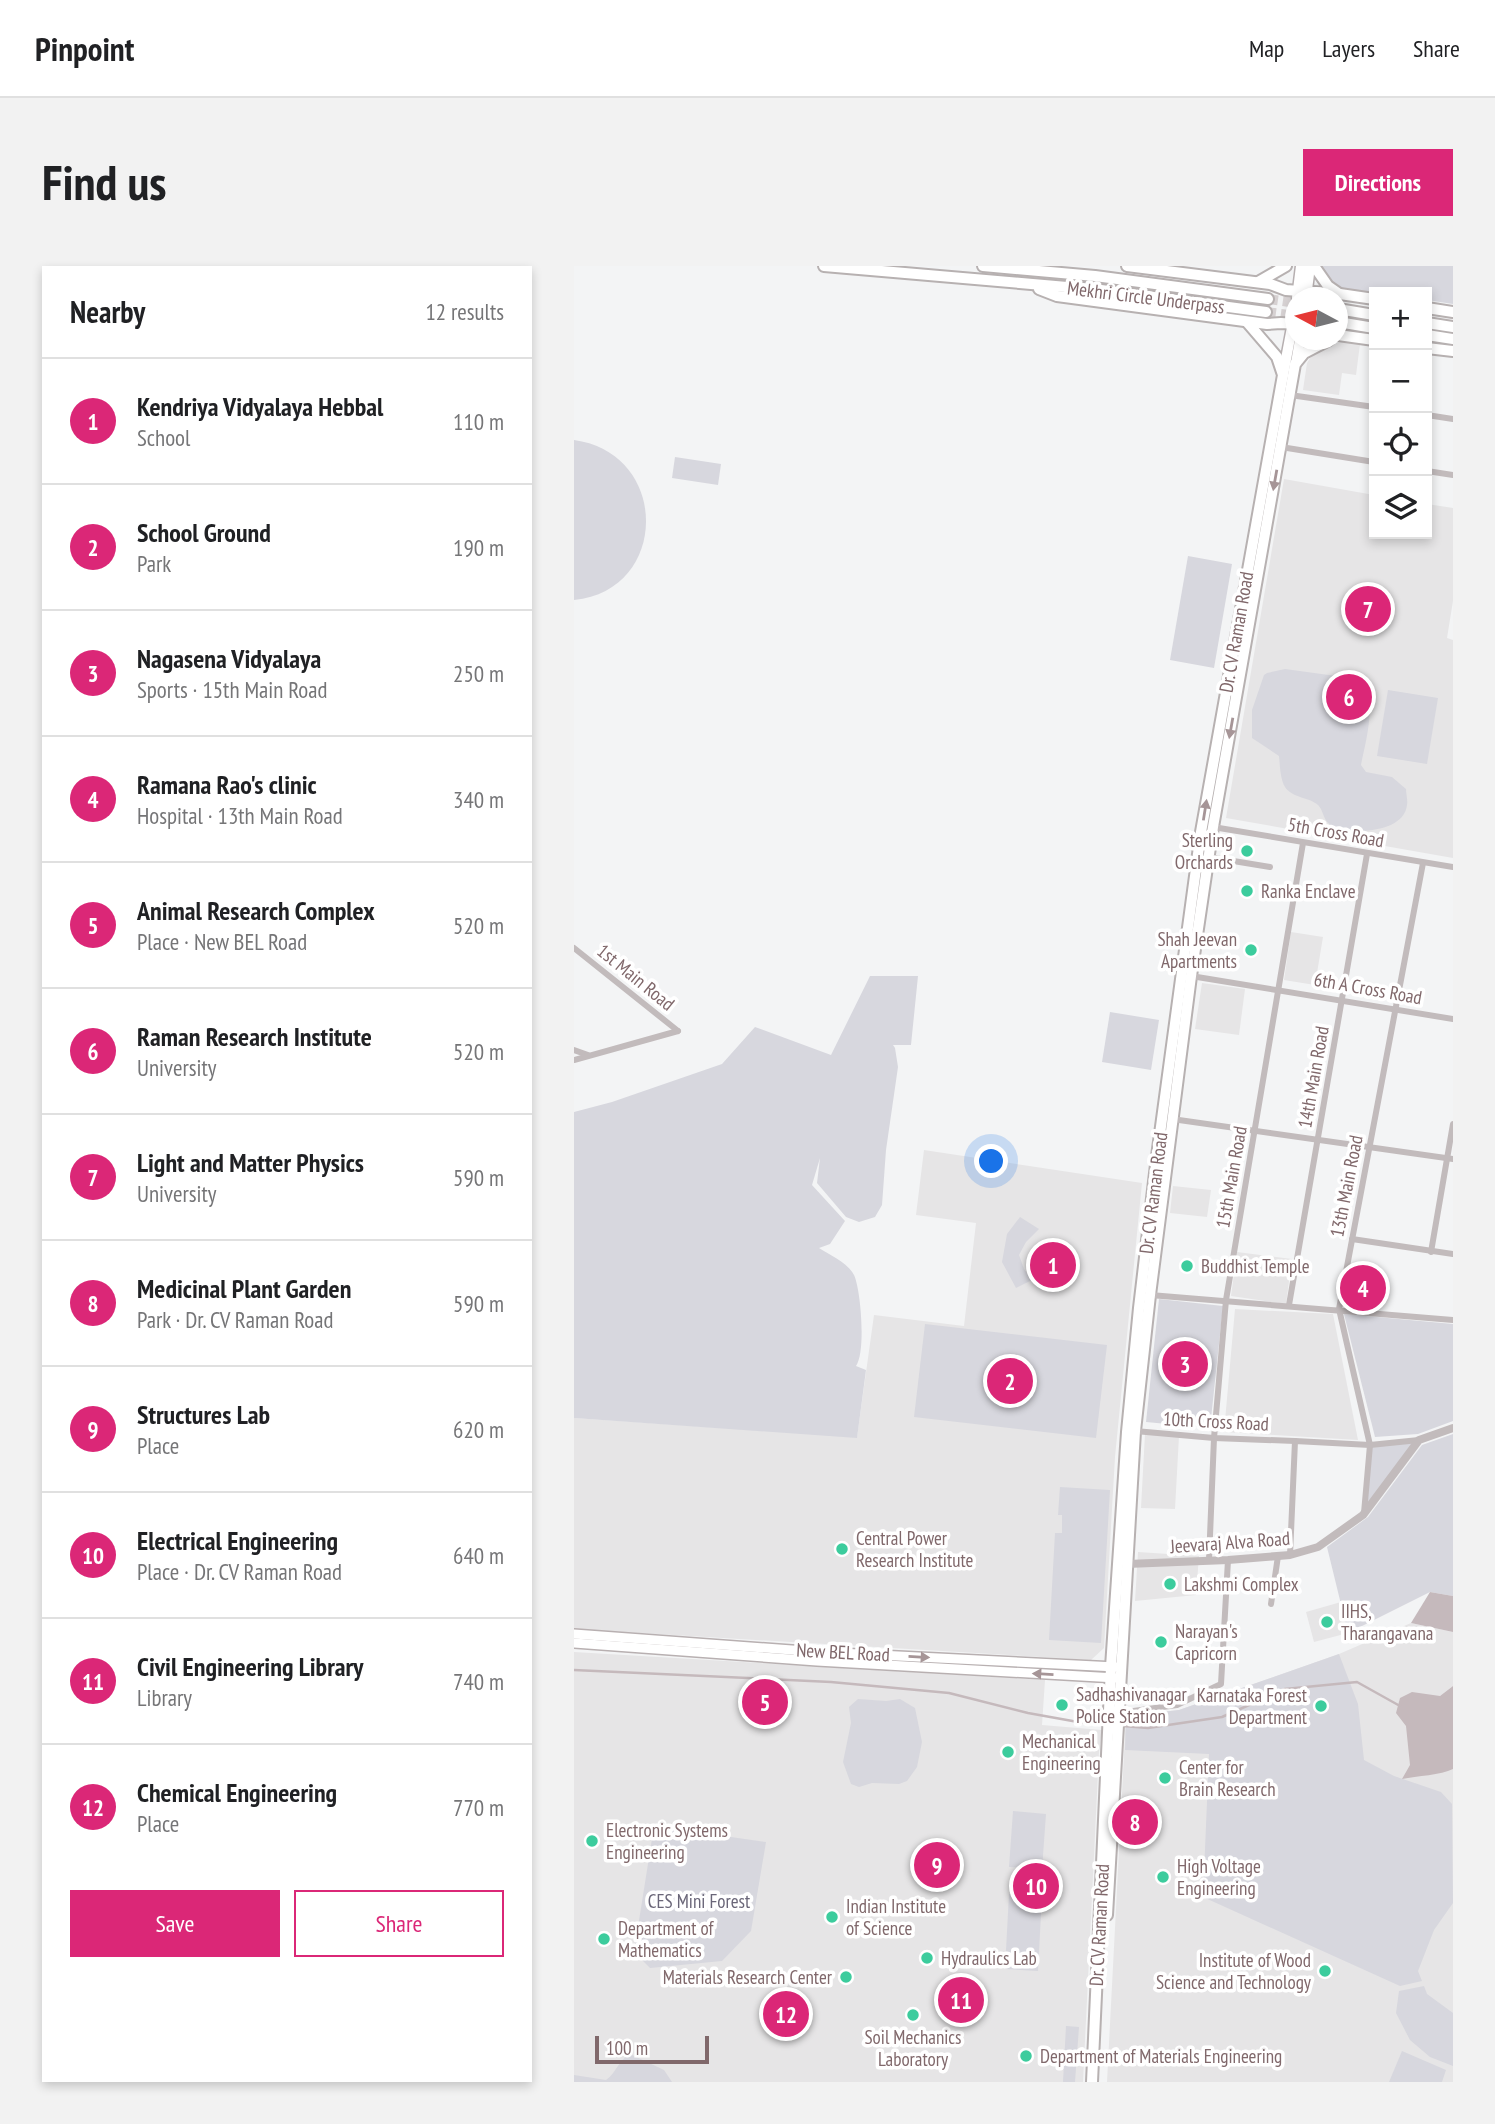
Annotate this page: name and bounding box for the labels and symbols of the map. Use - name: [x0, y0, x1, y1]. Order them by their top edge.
- street label: Mekhri Circle Underpass: [1066, 275, 1226, 319]
- north arrow: [1285, 287, 1348, 350]
- one-way arrow: [1269, 469, 1280, 491]
- street label: Dr. CV Raman Road: [1214, 570, 1258, 694]
- pin: 7: [1345, 583, 1391, 635]
- pin: 6: [1326, 671, 1372, 723]
- one-way arrow: [1225, 717, 1236, 739]
- one-way arrow: [1200, 799, 1211, 821]
- street label: 5th Cross Road: [1286, 812, 1386, 852]
- place label: Sterling Orchards: [1175, 828, 1233, 874]
- marker: Sterling Orchards: [1239, 843, 1255, 859]
- place label: Ranka Enclave: [1261, 879, 1356, 903]
- marker: Ranka Enclave: [1239, 883, 1255, 899]
- place label: Shah Jeevan Apartments: [1157, 927, 1237, 973]
- street label: 1st Main Road: [592, 938, 680, 1016]
- marker: Shah Jeevan Apartments: [1243, 942, 1259, 958]
- street label: 6th A Cross Road: [1312, 967, 1424, 1009]
- street label: 14th Main Road: [1292, 1024, 1334, 1130]
- street label: 15th Main Road: [1210, 1124, 1252, 1230]
- street label: Dr. CV Raman Road: [1134, 1131, 1172, 1255]
- street label: 13th Main Road: [1324, 1133, 1368, 1239]
- your location: [974, 1144, 1008, 1178]
- pin: 1: [1030, 1239, 1076, 1291]
- place label: Buddhist Temple: [1201, 1254, 1310, 1278]
- marker: Buddhist Temple: [1179, 1258, 1195, 1274]
- pin: 4: [1340, 1262, 1386, 1314]
- pin: 3: [1162, 1338, 1208, 1390]
- pin: 2: [987, 1355, 1033, 1407]
- street label: 10th Cross Road: [1163, 1406, 1269, 1436]
- place label: Central Power Research Institute: [856, 1526, 974, 1572]
- street label: Jeevaraj Alva Road: [1168, 1526, 1291, 1558]
- marker: Central Power Research Institute: [834, 1541, 850, 1557]
- place label: Lakshmi Complex: [1184, 1572, 1299, 1596]
- marker: Lakshmi Complex: [1162, 1576, 1178, 1592]
- place label: IIHS, Tharangavana: [1341, 1599, 1433, 1645]
- marker: IIHS, Tharangavana: [1319, 1614, 1335, 1630]
- place label: Narayan's Capricorn: [1175, 1619, 1238, 1665]
- marker: Narayan's Capricorn: [1153, 1634, 1169, 1650]
- street label: New BEL Road: [796, 1638, 890, 1666]
- one-way arrow: [909, 1651, 931, 1662]
- one-way arrow: [1031, 1668, 1053, 1679]
- pin: 5: [742, 1676, 788, 1728]
- place label: Sadhashivanagar Police Station: [1076, 1682, 1188, 1728]
- place label: Karnataka Forest Department: [1197, 1683, 1308, 1729]
- marker: Sadhashivanagar Police Station: [1054, 1697, 1070, 1713]
- marker: Karnataka Forest Department: [1313, 1698, 1329, 1714]
- place label: Mechanical Engineering: [1022, 1729, 1101, 1775]
- marker: Mechanical Engineering: [1000, 1744, 1016, 1760]
- place label: Center for Brain Research: [1179, 1755, 1276, 1801]
- marker: Center for Brain Research: [1157, 1770, 1173, 1786]
- pin: 8: [1112, 1796, 1158, 1848]
- place label: Electronic Systems Engineering: [606, 1818, 728, 1864]
- marker: Electronic Systems Engineering: [584, 1833, 600, 1849]
- pin: 9: [914, 1839, 960, 1891]
- place label: High Voltage Engineering: [1177, 1854, 1261, 1900]
- pin: 10: [1013, 1860, 1059, 1912]
- street label: Dr. CV Raman Road: [1084, 1863, 1114, 1987]
- marker: High Voltage Engineering: [1155, 1869, 1171, 1885]
- park label: CES Mini Forest: [648, 1889, 751, 1913]
- place label: Indian Institute of Science: [846, 1894, 946, 1940]
- marker: Indian Institute of Science: [824, 1909, 840, 1925]
- place label: Department of Mathematics: [618, 1916, 714, 1962]
- marker: Department of Mathematics: [596, 1931, 612, 1947]
- place label: Hydraulics Lab: [941, 1946, 1037, 1970]
- place label: Institute of Wood Science and Technology: [1156, 1948, 1312, 1994]
- marker: Hydraulics Lab: [919, 1950, 935, 1966]
- marker: Institute of Wood Science and Technology: [1317, 1963, 1333, 1979]
- place label: Materials Research Center: [663, 1965, 833, 1989]
- marker: Materials Research Center: [838, 1969, 854, 1985]
- pin: 11: [938, 1974, 984, 2026]
- pin: 12: [763, 1988, 809, 2040]
- marker: Soil Mechanics Laboratory: [905, 2007, 921, 2023]
- place label: Soil Mechanics Laboratory: [864, 2025, 962, 2071]
- scale bar: [595, 2033, 709, 2065]
- place label: Department of Materials Engineering: [1040, 2044, 1282, 2068]
- marker: Department of Materials Engineering: [1018, 2048, 1034, 2064]

